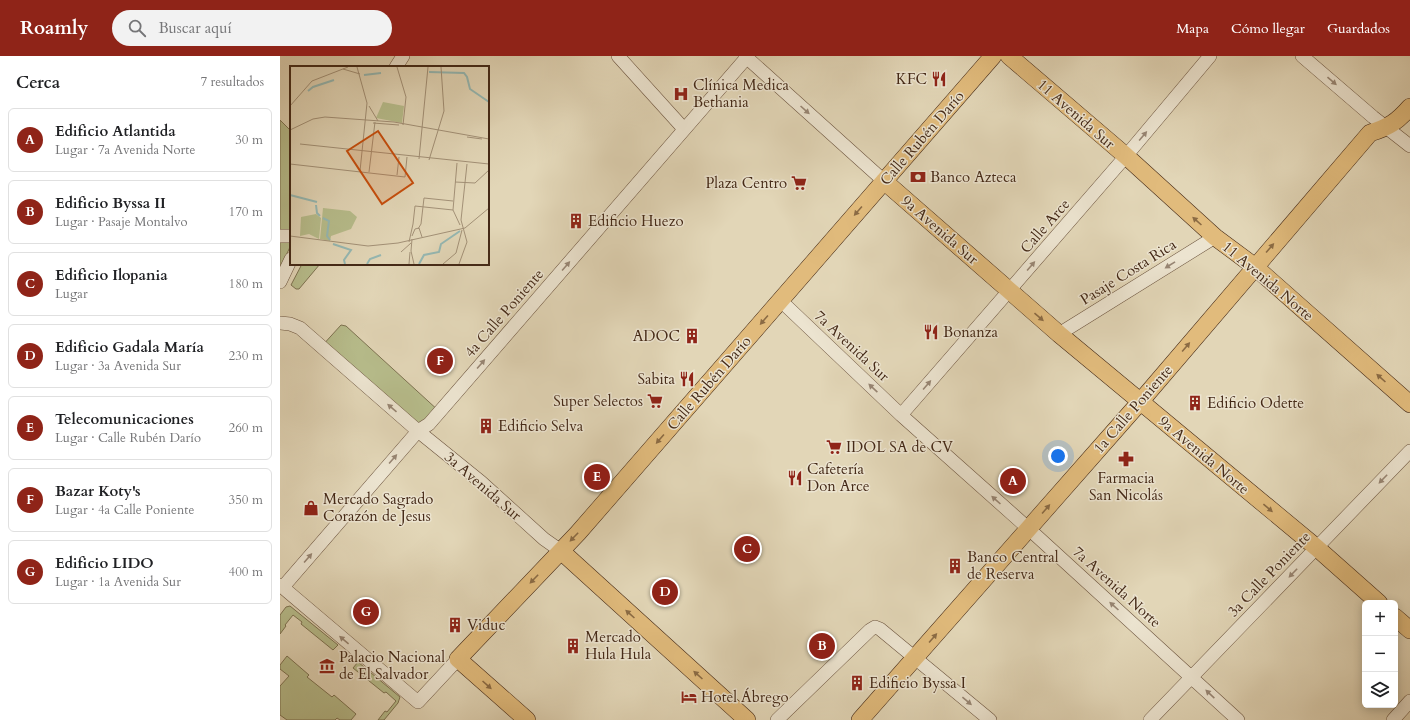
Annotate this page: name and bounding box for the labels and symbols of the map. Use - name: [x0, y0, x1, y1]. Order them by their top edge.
- inset map: [290, 66, 489, 265]
- place label: KFC: [896, 69, 927, 89]
- restaurant icon: KFC: [930, 70, 948, 88]
- place label: Clínica Medica Bethania: [693, 75, 790, 112]
- street label: 11 Avenida Sur: [1033, 75, 1120, 154]
- one-way arrow: [1326, 77, 1337, 86]
- hospital icon: Clínica Medica Bethania: [672, 85, 690, 103]
- street label: Calle Rubén Darío: [875, 87, 969, 189]
- one-way arrow: [800, 106, 810, 115]
- one-way arrow: [1138, 130, 1147, 141]
- place label: Banco Azteca: [930, 167, 1017, 187]
- bank icon: Banco Azteca: [909, 168, 927, 186]
- place label: Plaza Centro: [705, 173, 787, 193]
- supermarket icon: Plaza Centro: [790, 174, 808, 192]
- street label: 9a Avenida Sur: [897, 191, 983, 269]
- street label: Calle Arce: [1016, 194, 1074, 258]
- one-way arrow: [854, 206, 863, 216]
- place label: Edificio Huezo: [588, 211, 684, 231]
- building icon: Edificio Huezo: [567, 212, 585, 230]
- one-way arrow: [1192, 216, 1202, 226]
- street label: Pasaje Costa Rica: [1076, 234, 1180, 310]
- street label: 11 Avenida Norte: [1218, 237, 1318, 325]
- one-way arrow: [1266, 243, 1275, 253]
- one-way arrow: [561, 261, 570, 271]
- one-way arrow: [1026, 261, 1035, 272]
- one-way arrow: [1165, 261, 1175, 269]
- street label: 4a Calle Poniente: [460, 264, 548, 362]
- street label: 7a Avenida Sur: [810, 306, 894, 386]
- one-way arrow: [1034, 312, 1044, 321]
- one-way arrow: [759, 314, 768, 325]
- place label: Bonanza: [943, 322, 999, 342]
- restaurant icon: Bonanza: [922, 323, 940, 341]
- place label: ADOC: [633, 326, 680, 346]
- building icon: ADOC: [683, 327, 701, 345]
- street label: Calle Rubén Darío: [662, 332, 756, 434]
- one-way arrow: [1181, 342, 1190, 352]
- pin: F: [427, 346, 453, 376]
- one-way arrow: [476, 359, 485, 369]
- street label: 1a Calle Poniente: [1089, 360, 1177, 458]
- place label: Sabita: [638, 369, 676, 389]
- restaurant icon: Sabita: [678, 370, 696, 388]
- one-way arrow: [1376, 374, 1386, 383]
- one-way arrow: [922, 380, 931, 391]
- one-way arrow: [868, 383, 878, 393]
- place label: Super Selectos: [553, 391, 643, 411]
- supermarket icon: Super Selectos: [646, 392, 664, 410]
- place label: Edificio Odette: [1207, 393, 1304, 413]
- building icon: Edificio Odette: [1186, 394, 1204, 412]
- one-way arrow: [387, 404, 397, 413]
- street label: 9a Avenida Norte: [1155, 411, 1254, 499]
- place label: Edificio Selva: [498, 416, 584, 436]
- building icon: Edificio Selva: [477, 417, 495, 435]
- one-way arrow: [656, 434, 665, 445]
- place label: IDOL SA de CV: [846, 437, 953, 457]
- supermarket icon: IDOL SA de CV: [825, 438, 843, 456]
- your location: [1048, 446, 1068, 466]
- street label: 3a Avenida Sur: [440, 447, 526, 525]
- pharmacy icon: Farmacia San Nicolás: [1117, 450, 1135, 468]
- one-way arrow: [389, 454, 398, 465]
- place label: Cafetería Don Arce: [807, 459, 870, 496]
- pin: E: [584, 462, 610, 492]
- pin: A: [1000, 466, 1026, 496]
- place label: Farmacia San Nicolás: [1089, 468, 1163, 505]
- restaurant icon: Cafetería Don Arce: [786, 469, 804, 487]
- one-way arrow: [1378, 474, 1388, 484]
- place label: Mercado Sagrado Corazón de Jesus: [323, 489, 433, 526]
- one-way arrow: [992, 496, 1001, 505]
- shop icon: Mercado Sagrado Corazón de Jesus: [302, 499, 320, 517]
- one-way arrow: [1262, 503, 1273, 512]
- one-way arrow: [1041, 504, 1050, 514]
- street label: 3a Calle Poniente: [1223, 527, 1315, 621]
- one-way arrow: [569, 532, 579, 542]
- pin: C: [734, 534, 760, 564]
- street label: 7a Avenida Norte: [1069, 542, 1166, 632]
- place label: Banco Central de Reserva: [967, 547, 1059, 584]
- one-way arrow: [304, 552, 313, 563]
- building icon: Banco Central de Reserva: [946, 557, 964, 575]
- one-way arrow: [1288, 568, 1298, 578]
- one-way arrow: [529, 574, 539, 584]
- pin: D: [652, 577, 678, 607]
- pin: G: [353, 597, 379, 627]
- one-way arrow: [1109, 602, 1118, 611]
- one-way arrow: [625, 609, 635, 619]
- place label: Viduc: [467, 615, 505, 635]
- building icon: Viduc: [446, 616, 464, 634]
- place label: Mercado Hula Hula: [585, 627, 652, 664]
- pin: B: [809, 631, 835, 661]
- one-way arrow: [928, 633, 937, 643]
- one-way arrow: [339, 636, 350, 645]
- building icon: Mercado Hula Hula: [564, 637, 582, 655]
- place label: Palacio Nacional de El Salvador: [339, 647, 445, 684]
- museum icon: Palacio Nacional de El Salvador: [318, 657, 336, 675]
- one-way arrow: [693, 671, 702, 680]
- place label: Edificio Byssa I: [869, 673, 966, 693]
- building icon: Edificio Byssa I: [848, 674, 866, 692]
- one-way arrow: [483, 680, 492, 689]
- place label: Hotel Ábrego: [701, 687, 789, 707]
- hotel icon: Hotel Ábrego: [680, 688, 698, 706]
- one-way arrow: [1204, 689, 1215, 698]
- one-way arrow: [961, 696, 972, 705]

